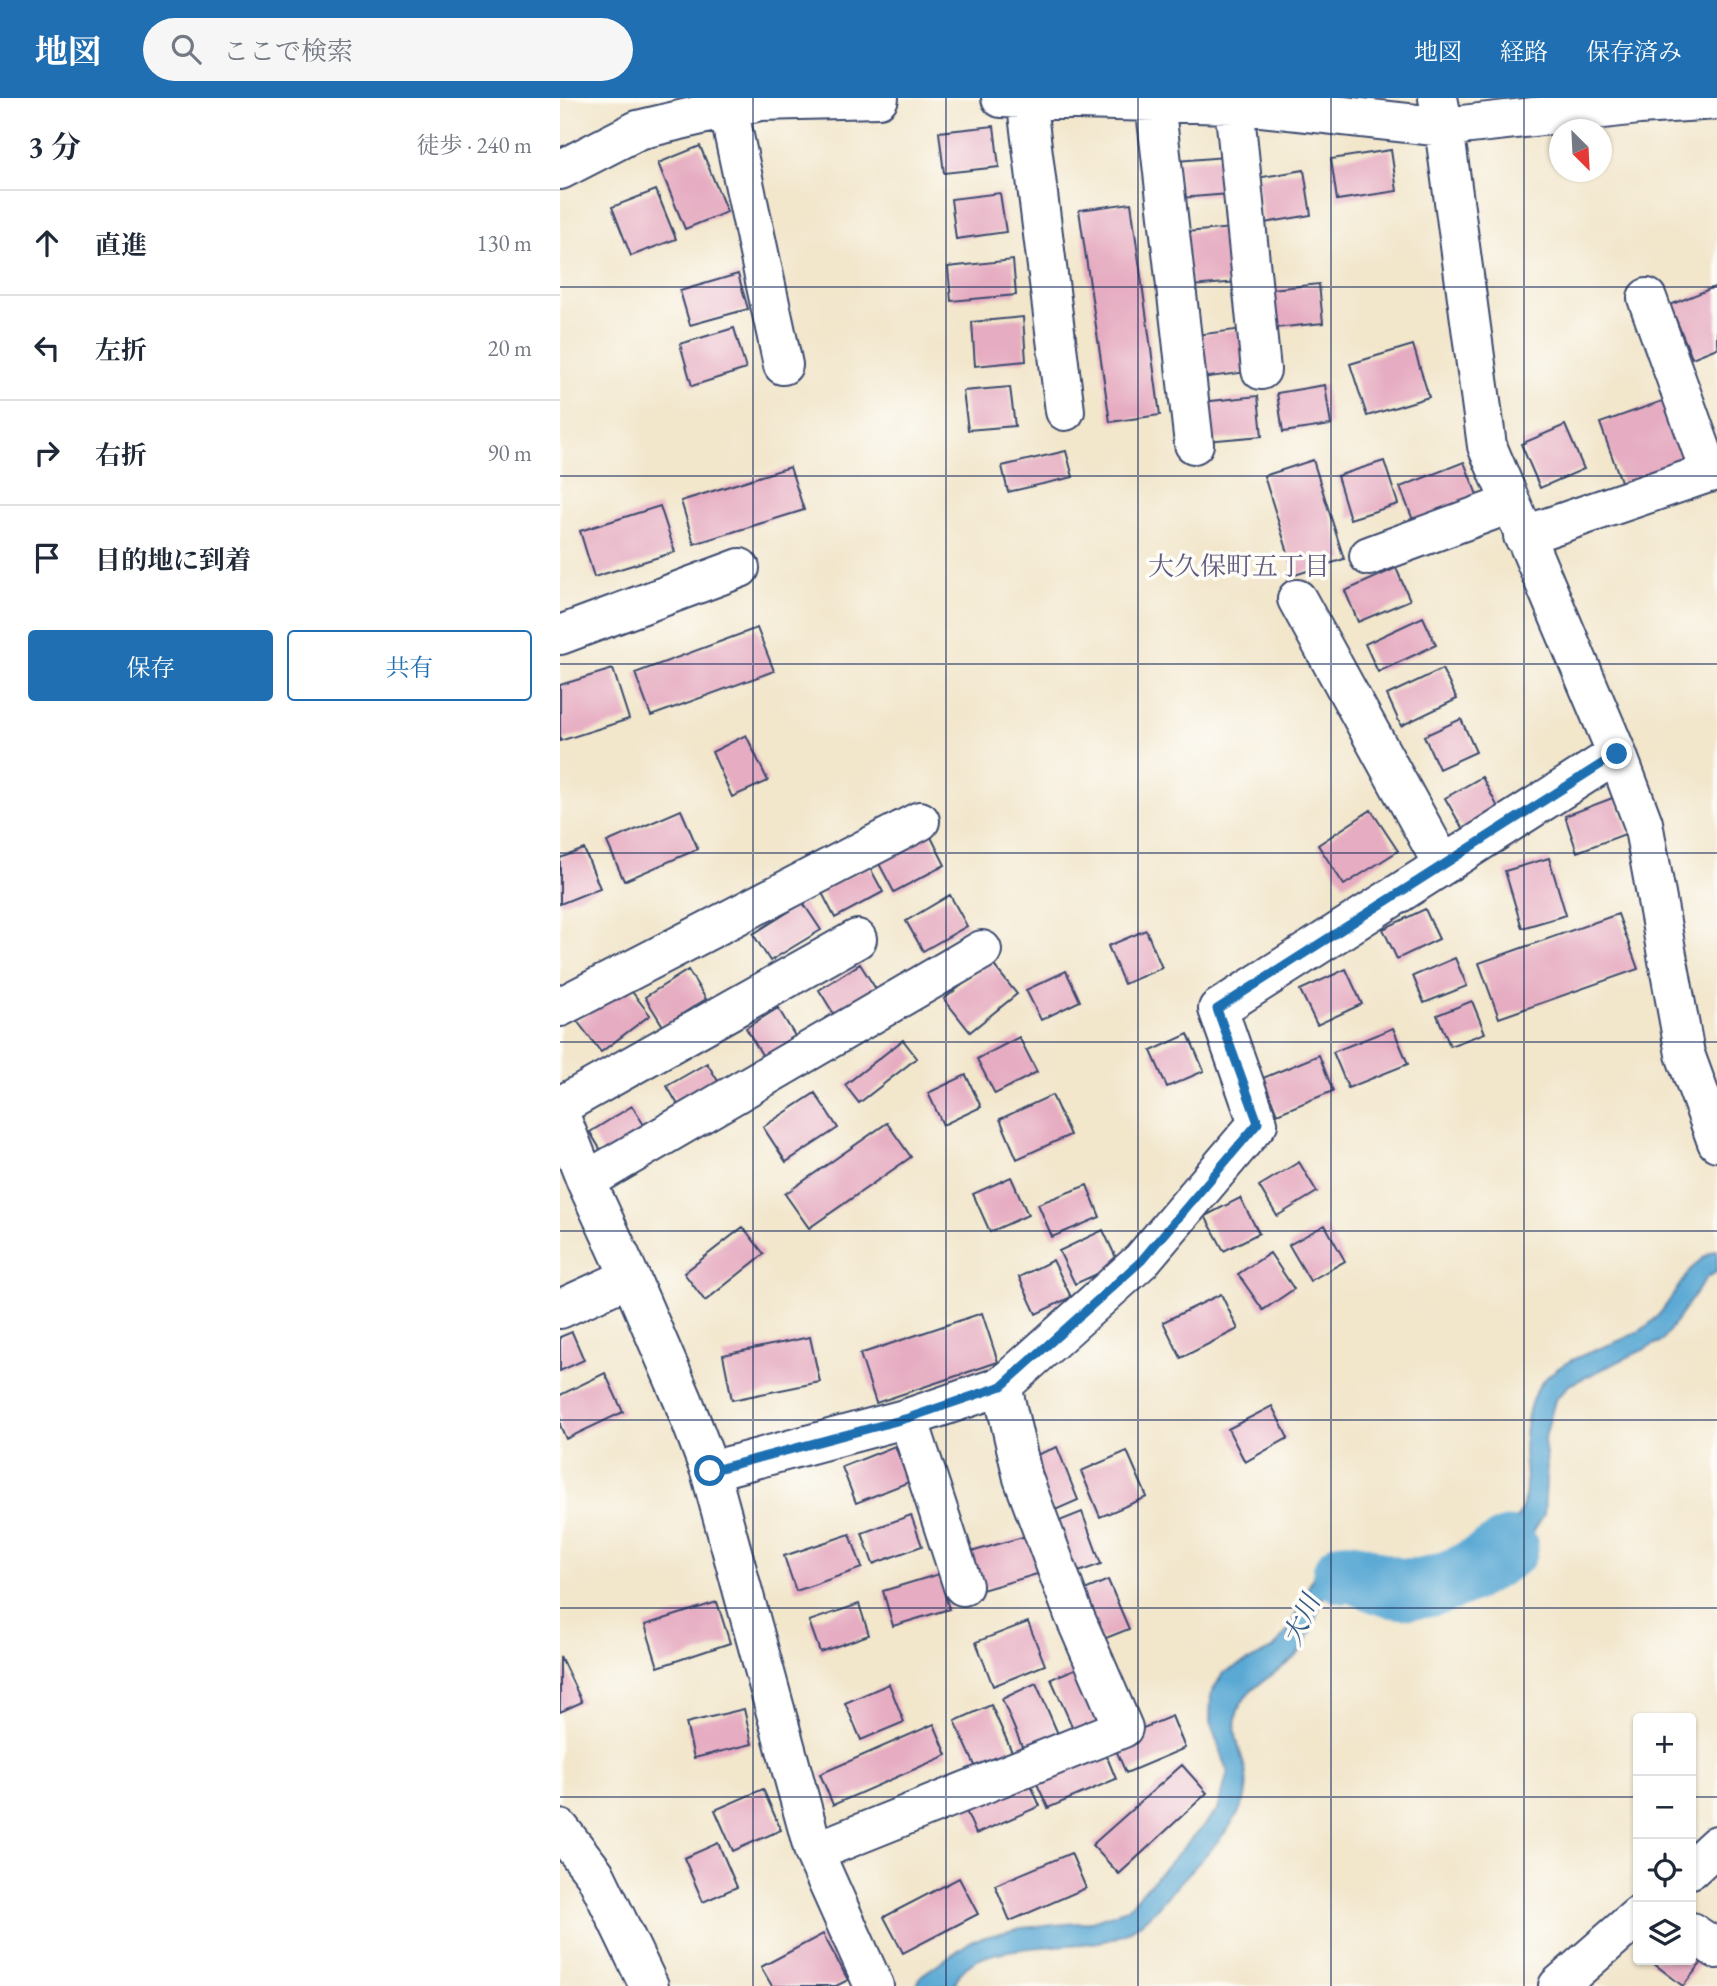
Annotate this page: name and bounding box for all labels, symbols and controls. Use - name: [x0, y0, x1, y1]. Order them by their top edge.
- search box: [143, 18, 633, 81]
- text: 地図: [35, 30, 101, 73]
- icon: search: [167, 30, 205, 68]
- text: ここで検索: [223, 34, 353, 68]
- text: 地図: [1414, 36, 1462, 67]
- text: 経路: [1500, 36, 1548, 67]
- text: 保存済み: [1586, 36, 1682, 67]
- north arrow: [1549, 119, 1612, 182]
- text: 3 分: [28, 127, 81, 166]
- text: 徒歩 · 240 m: [417, 130, 532, 160]
- icon: ahead: [28, 224, 66, 262]
- text: 直進: [95, 228, 147, 262]
- text: 130 m: [476, 228, 532, 258]
- icon: left: [28, 329, 66, 367]
- text: 左折: [95, 333, 147, 367]
- text: 20 m: [487, 333, 532, 363]
- icon: right: [28, 434, 66, 472]
- text: 右折: [95, 438, 147, 472]
- text: 90 m: [487, 438, 532, 468]
- icon: arrive: [28, 539, 66, 577]
- text: 目的地に到着: [95, 543, 251, 577]
- district label: 大久保町五丁目: [1148, 549, 1330, 583]
- button: 保存: [28, 630, 273, 701]
- button: 共有: [287, 630, 532, 701]
- route end: [1601, 738, 1632, 769]
- route start: [694, 1455, 725, 1486]
- water label: 大川: [1275, 1587, 1329, 1651]
- map controls: [1633, 1713, 1696, 1965]
- button: +: [1633, 1713, 1696, 1776]
- button: −: [1633, 1776, 1696, 1839]
- button: locate: [1633, 1839, 1696, 1902]
- button: layers: [1633, 1902, 1696, 1965]

